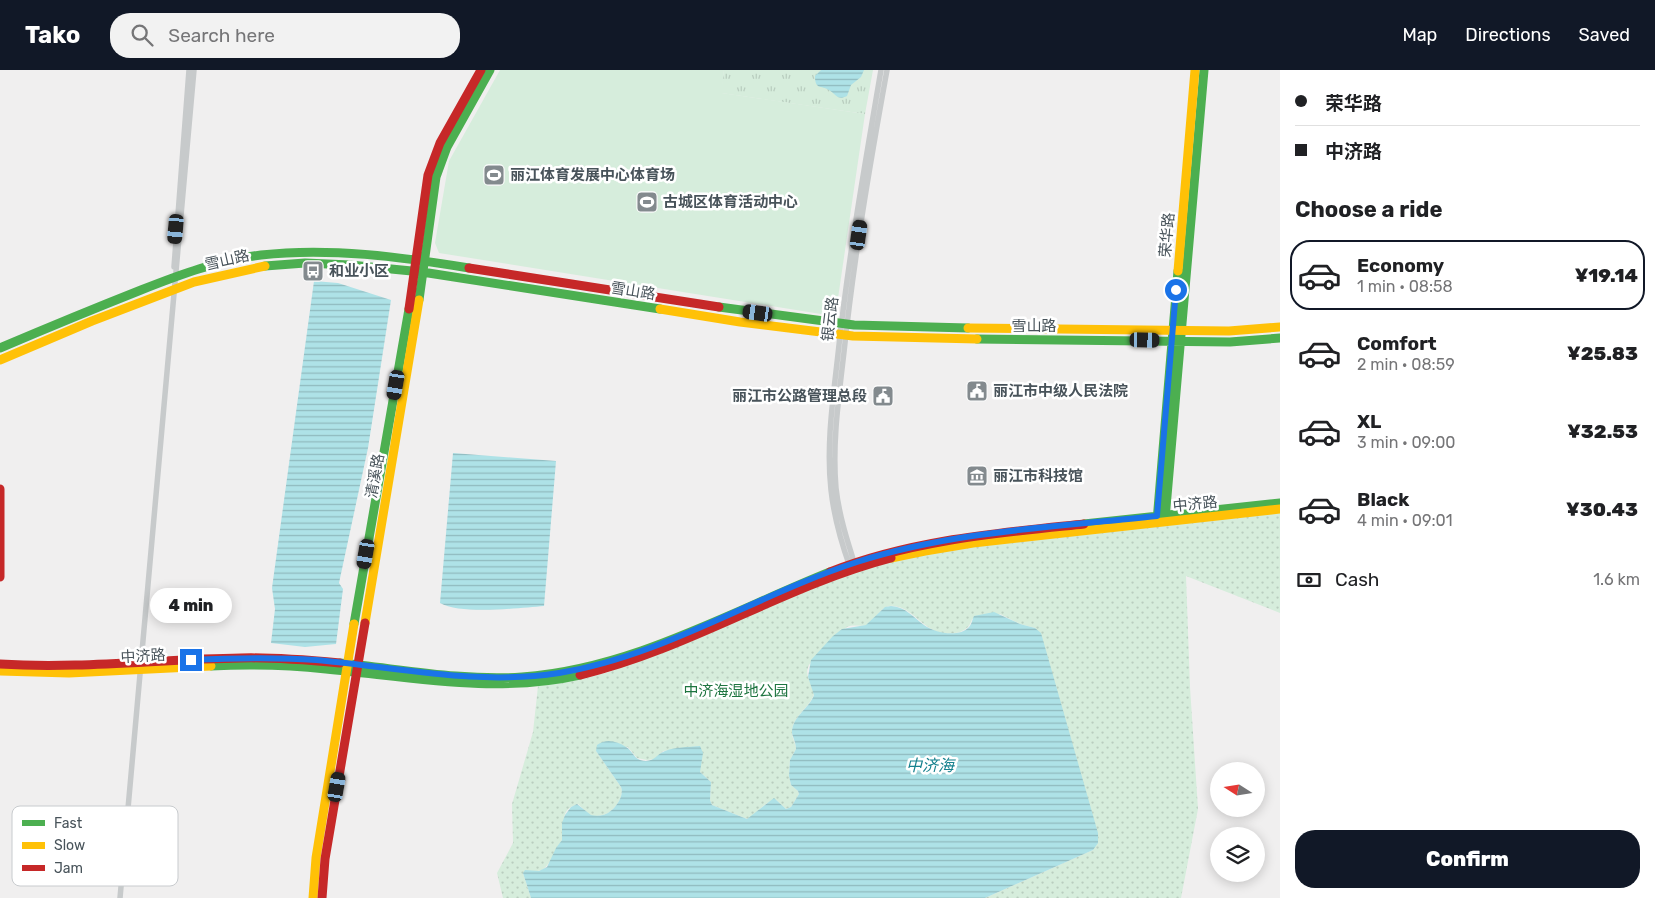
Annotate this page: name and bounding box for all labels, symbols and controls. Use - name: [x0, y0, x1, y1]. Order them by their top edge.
- search box: [110, 13, 460, 58]
- text: Tako: [25, 21, 80, 49]
- icon: search: [128, 21, 156, 49]
- text: Search here: [168, 24, 275, 47]
- text: Map: [1402, 24, 1437, 46]
- text: Directions: [1465, 24, 1551, 46]
- text: Saved: [1579, 24, 1630, 46]
- text: 荣华路: [1325, 92, 1382, 115]
- text: 中济路: [1325, 140, 1382, 163]
- sports icon: 丽江体育发展中心体育场: [482, 163, 506, 187]
- place label: 丽江体育发展中心体育场: [510, 166, 675, 184]
- sports icon: 古城区体育活动中心: [635, 190, 659, 214]
- place label: 古城区体育活动中心: [663, 193, 798, 211]
- text: Choose a ride: [1295, 196, 1442, 223]
- street label: 荣华路: [1156, 212, 1178, 258]
- car: [167, 213, 184, 245]
- car: [849, 219, 868, 251]
- street label: 雪山路: [203, 246, 251, 274]
- icon: car: [1297, 253, 1342, 298]
- text: Economy: [1357, 254, 1444, 277]
- bus stop icon: 和业小区: [301, 259, 325, 283]
- place label: 和业小区: [329, 262, 389, 280]
- text: ¥19.14: [1575, 264, 1638, 287]
- text: 1 min · 08:58: [1357, 277, 1453, 296]
- street label: 雪山路: [609, 279, 657, 303]
- route start: [1165, 279, 1187, 301]
- street label: 银云路: [818, 296, 842, 342]
- car: [742, 303, 773, 323]
- street label: 雪山路: [1011, 317, 1057, 335]
- icon: car: [1297, 331, 1342, 376]
- car: [1129, 332, 1160, 348]
- text: Comfort: [1357, 332, 1437, 355]
- text: ¥25.83: [1567, 342, 1638, 365]
- text: 2 min · 08:59: [1357, 355, 1455, 374]
- car: [386, 369, 405, 401]
- public building icon: 丽江市中级人民法院: [965, 379, 989, 403]
- place label: 丽江市中级人民法院: [993, 382, 1128, 400]
- public building icon: 丽江市公路管理总段: [871, 384, 895, 408]
- place label: 丽江市公路管理总段: [732, 387, 867, 405]
- icon: car: [1297, 409, 1342, 454]
- text: XL: [1357, 410, 1381, 433]
- text: ¥32.53: [1567, 420, 1638, 443]
- text: 3 min · 09:00: [1357, 433, 1456, 452]
- street label: 清溪路: [362, 452, 388, 500]
- museum icon: 丽江市科技馆: [965, 464, 989, 488]
- place label: 丽江市科技馆: [993, 467, 1083, 485]
- icon: car: [1297, 487, 1342, 532]
- text: Black: [1357, 488, 1409, 511]
- street label: 中济路: [1172, 493, 1218, 515]
- text: ¥30.43: [1566, 498, 1638, 521]
- text: 4 min · 09:01: [1357, 511, 1453, 530]
- car: [356, 538, 375, 570]
- icon: cash: [1295, 566, 1323, 594]
- text: Cash: [1335, 568, 1379, 591]
- text: 1.6 km: [1593, 570, 1640, 589]
- callout: 4 min: [150, 588, 232, 622]
- text: 4 min: [169, 596, 213, 615]
- street label: 中济路: [120, 646, 166, 666]
- route end: [180, 649, 202, 671]
- park label: 中济海湿地公园: [683, 682, 789, 700]
- water label: 中济海: [906, 756, 956, 775]
- north arrow: [1210, 762, 1265, 818]
- map controls: [1210, 762, 1265, 882]
- car: [327, 771, 346, 803]
- legend: [12, 806, 178, 886]
- text: Fast: [54, 815, 83, 832]
- button: layers: [1210, 827, 1265, 882]
- button: Confirm: [1295, 830, 1640, 888]
- text: Slow: [54, 837, 85, 854]
- text: Jam: [54, 860, 83, 877]

